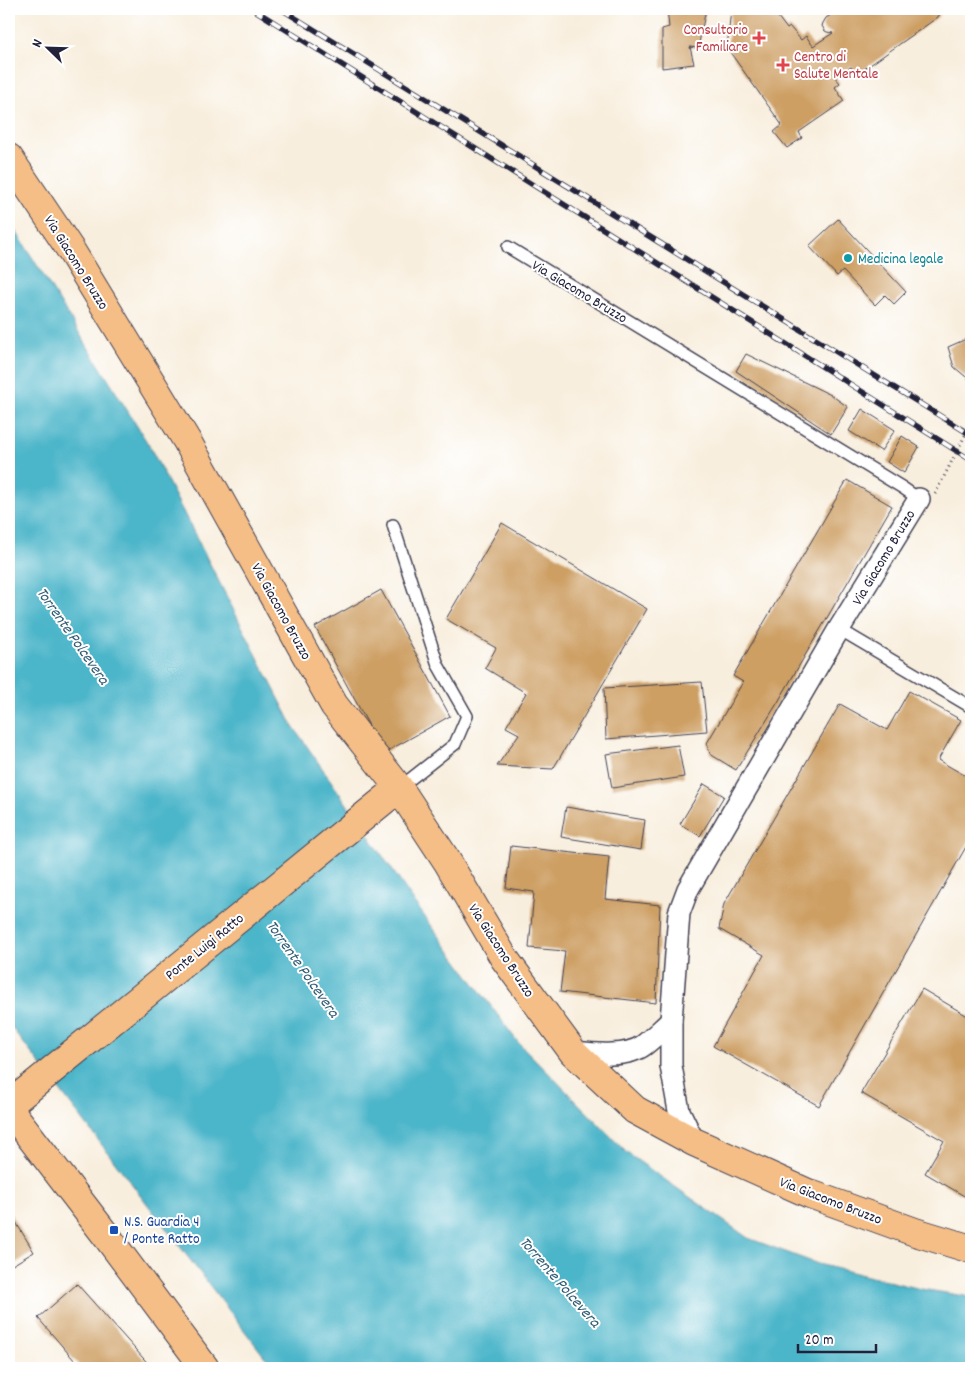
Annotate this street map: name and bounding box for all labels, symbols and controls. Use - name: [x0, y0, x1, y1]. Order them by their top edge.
- place label: Consultorio Familiare: [683, 20, 748, 59]
- north arrow: [22, 22, 72, 72]
- marker: Consultorio Familiare: [752, 31, 766, 45]
- text: N: [27, 37, 48, 51]
- place label: Centro di Salute Mentale: [794, 47, 879, 86]
- marker: Centro di Salute Mentale: [776, 58, 790, 72]
- street label: Via Giacomo Bruzzo: [37, 211, 113, 315]
- place label: Medicina legale: [858, 249, 944, 271]
- marker: Medicina legale: [842, 252, 854, 264]
- street label: Via Giacomo Bruzzo: [527, 255, 631, 330]
- street label: Via Giacomo Bruzzo: [847, 506, 922, 610]
- street label: Via Giacomo Bruzzo: [244, 559, 316, 665]
- water label: Torrente Polcevera: [30, 583, 115, 691]
- street label: Via Giacomo Bruzzo: [462, 900, 539, 1003]
- street label: Ponte Luigi Ratto: [161, 909, 250, 986]
- water label: Torrente Polcevera: [260, 916, 345, 1024]
- street label: Via Giacomo Bruzzo: [776, 1172, 885, 1232]
- place label: N.S. Guardia 4 / Ponte Ratto: [124, 1212, 200, 1251]
- marker: N.S. Guardia 4 / Ponte Ratto: [108, 1224, 120, 1236]
- water label: Torrente Polcevera: [513, 1232, 606, 1334]
- scale bar: [798, 1322, 875, 1354]
- text: 20 m: [805, 1330, 833, 1352]

